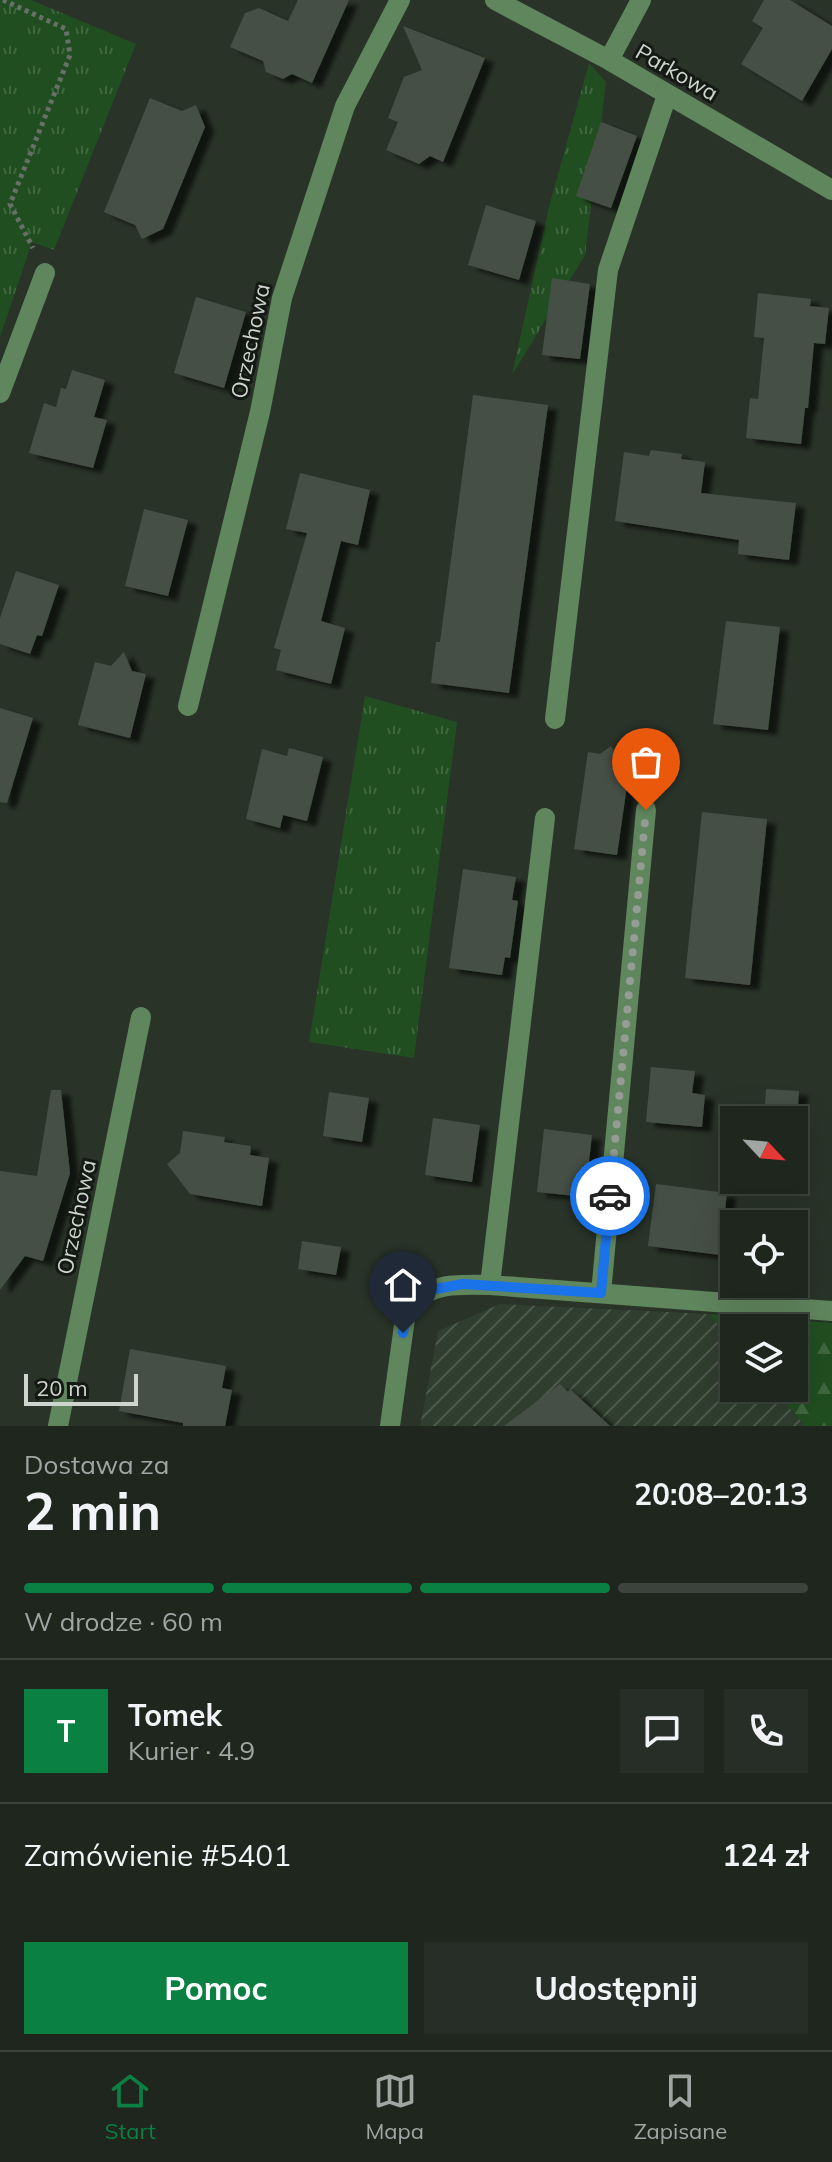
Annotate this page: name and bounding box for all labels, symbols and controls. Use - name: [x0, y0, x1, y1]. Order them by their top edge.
- street label: Parkowa: [631, 37, 723, 107]
- street label: Orzechowa: [224, 281, 276, 401]
- pin: [612, 728, 680, 810]
- icon: bag: [624, 740, 668, 784]
- north arrow: [720, 1106, 808, 1194]
- map controls: [720, 1106, 808, 1402]
- courier: [570, 1156, 650, 1236]
- street label: Orzechowa: [50, 1157, 102, 1277]
- icon: car: [588, 1174, 632, 1218]
- button: locate: [720, 1210, 808, 1298]
- pin: [369, 1251, 437, 1333]
- icon: home: [381, 1263, 425, 1307]
- button: layers: [720, 1314, 808, 1402]
- scale bar: [24, 1370, 138, 1406]
- text: 20 m: [36, 1374, 87, 1402]
- text: Dostawa za: [24, 1448, 169, 1481]
- text: 20:08–20:13: [634, 1475, 808, 1513]
- text: 2 min: [24, 1478, 161, 1543]
- text: W drodze · 60 m: [24, 1605, 223, 1638]
- button: chat: [620, 1689, 704, 1773]
- button: phone: [724, 1689, 808, 1773]
- text: Tomek: [128, 1696, 222, 1734]
- text: T: [57, 1712, 75, 1750]
- text: Kurier · 4.9: [128, 1734, 255, 1767]
- text: Zamówienie #5401: [24, 1836, 291, 1874]
- text: 124 zł: [722, 1836, 808, 1874]
- button: Pomoc: [24, 1942, 408, 2034]
- button: Udostępnij: [424, 1942, 808, 2034]
- tab: Start: [105, 2069, 156, 2145]
- tab: Mapa: [365, 2069, 424, 2145]
- tab: Zapisane: [634, 2069, 727, 2145]

